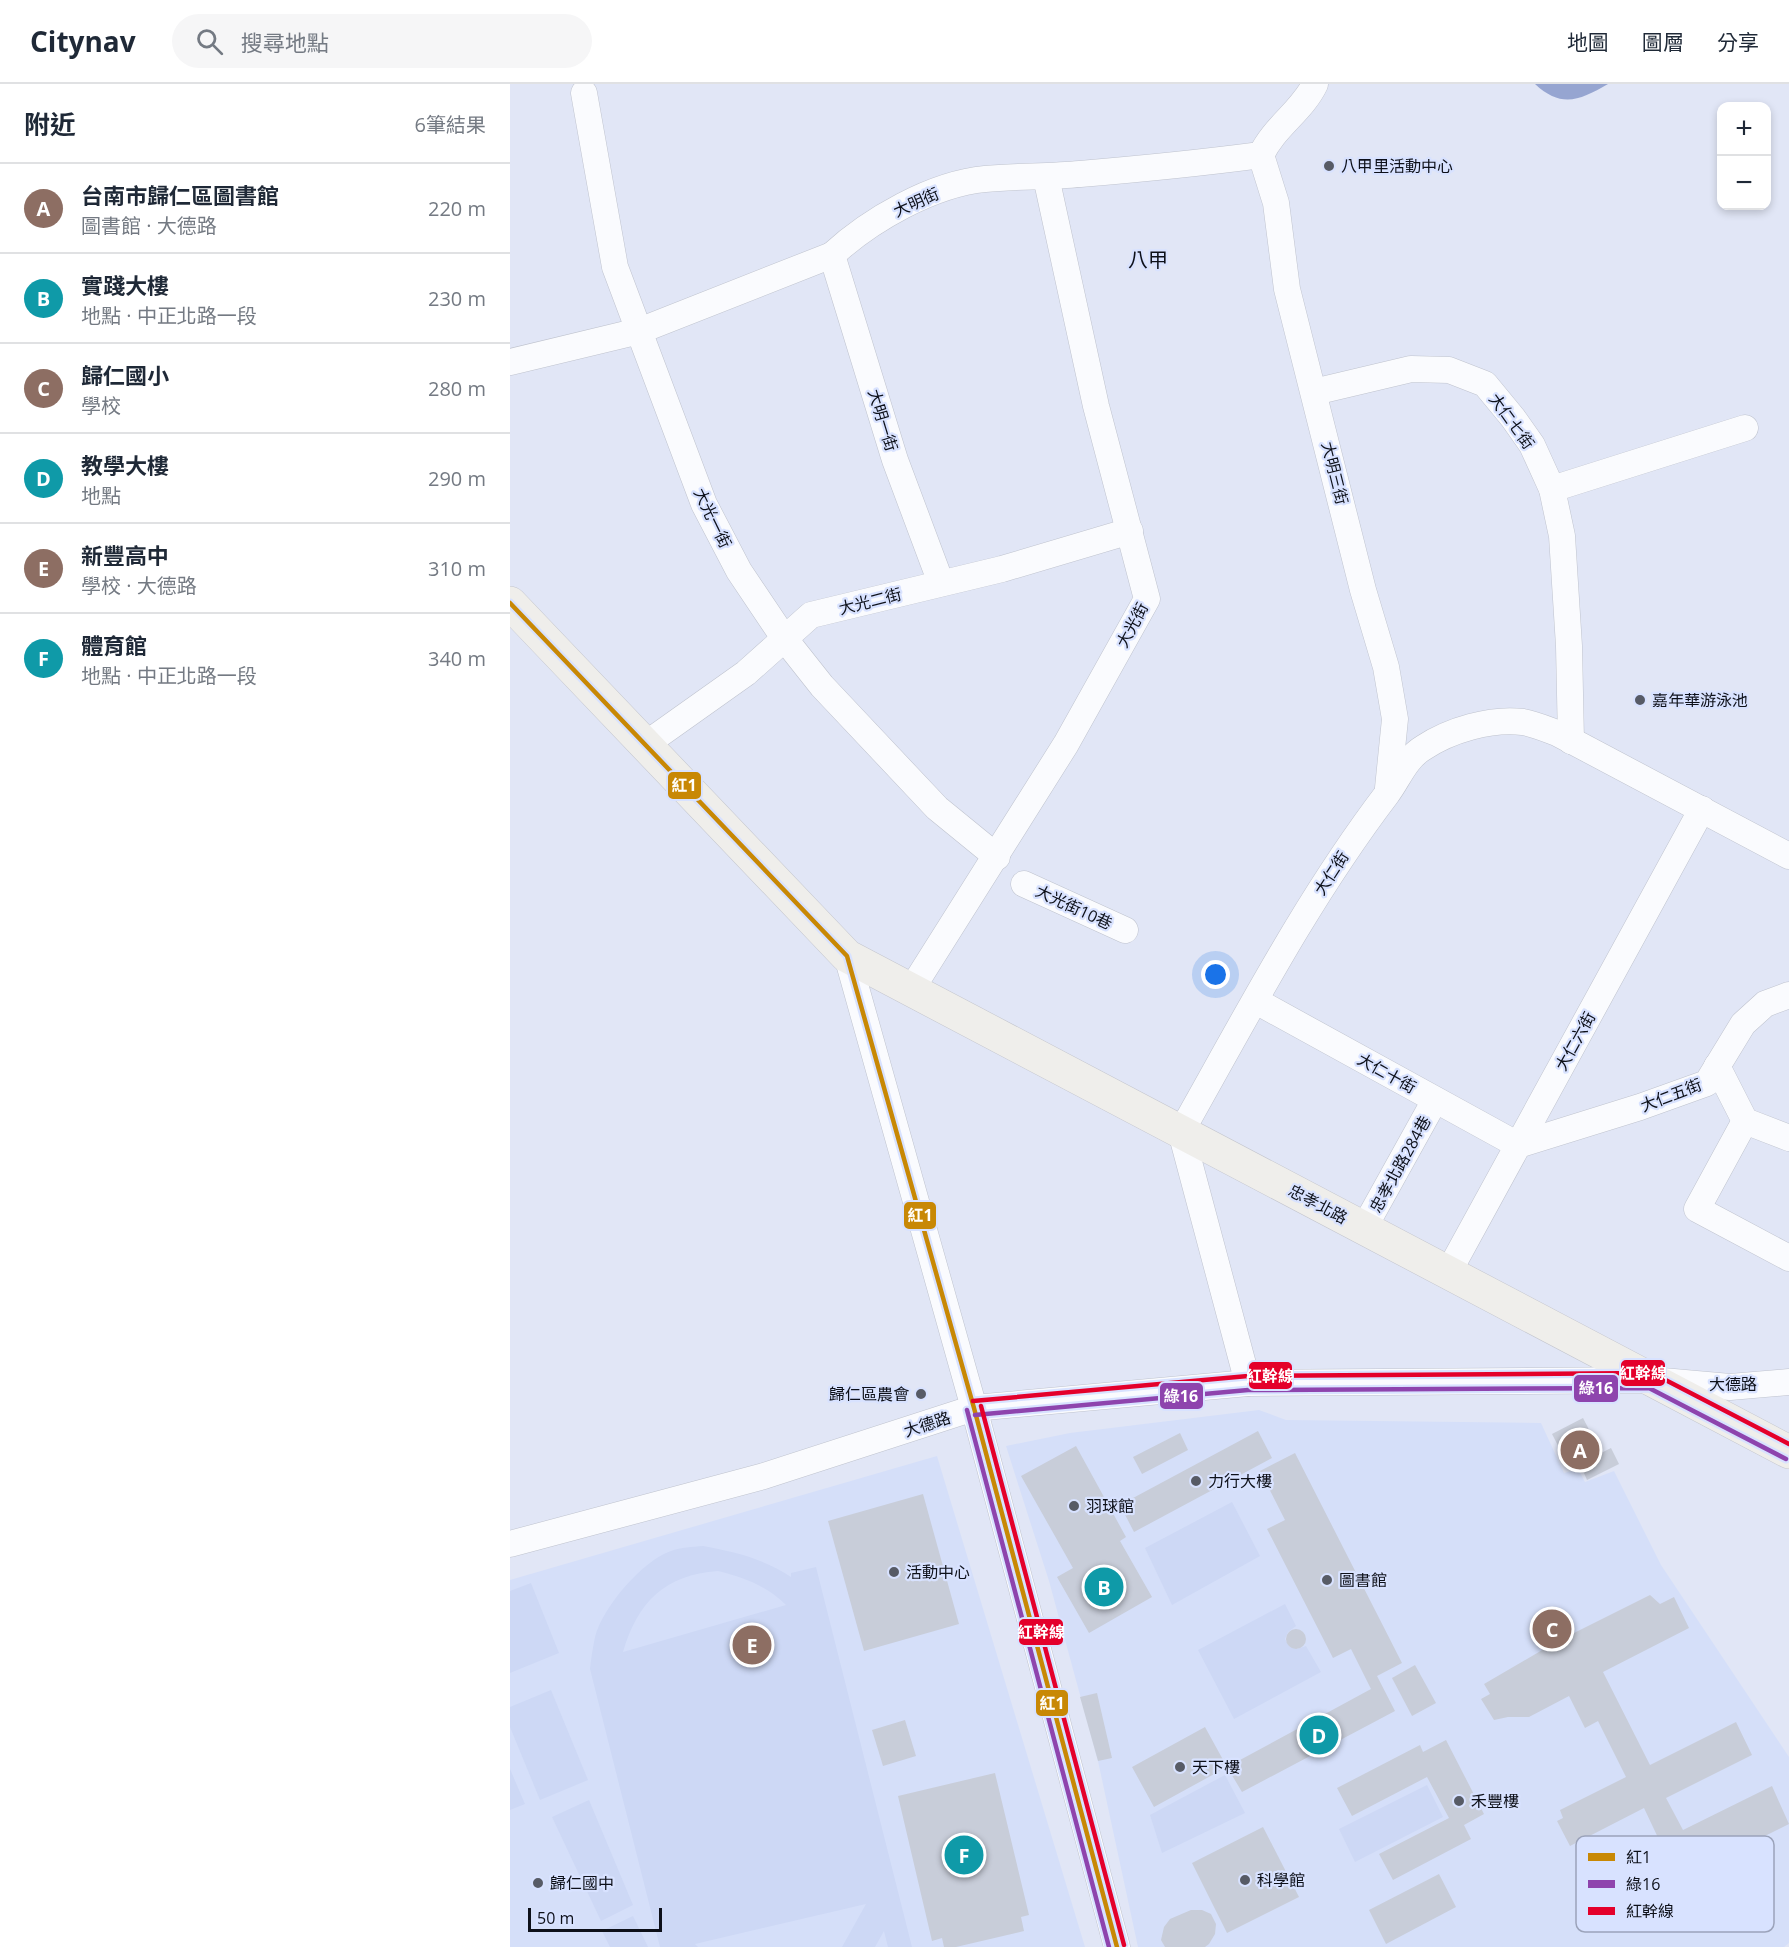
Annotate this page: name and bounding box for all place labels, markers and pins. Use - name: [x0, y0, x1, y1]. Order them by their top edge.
- place label: 八甲里活動中心: [1341, 155, 1453, 177]
- marker: 八甲里活動中心: [1322, 159, 1336, 173]
- place label: 嘉年華游泳池: [1652, 689, 1748, 711]
- marker: 嘉年華游泳池: [1633, 693, 1647, 707]
- place label: 歸仁區農會: [829, 1383, 909, 1405]
- marker: 歸仁區農會: [914, 1387, 928, 1401]
- pin: A: [1560, 1428, 1600, 1472]
- place label: 力行大樓: [1208, 1470, 1272, 1492]
- marker: 力行大樓: [1189, 1474, 1203, 1488]
- place label: 羽球館: [1086, 1495, 1134, 1517]
- marker: 羽球館: [1067, 1499, 1081, 1513]
- place label: 活動中心: [906, 1561, 970, 1583]
- pin: B: [1084, 1564, 1124, 1610]
- marker: 活動中心: [887, 1565, 901, 1579]
- place label: 圖書館: [1339, 1569, 1387, 1591]
- marker: 圖書館: [1320, 1573, 1334, 1587]
- pin: C: [1532, 1606, 1572, 1652]
- pin: E: [732, 1622, 772, 1668]
- pin: D: [1300, 1712, 1338, 1758]
- place label: 天下樓: [1192, 1756, 1240, 1778]
- marker: 天下樓: [1173, 1760, 1187, 1774]
- place label: 禾豐樓: [1471, 1790, 1519, 1812]
- marker: 禾豐樓: [1452, 1794, 1466, 1808]
- pin: F: [944, 1832, 984, 1878]
- place label: 科學館: [1257, 1869, 1305, 1891]
- place label: 歸仁國中: [550, 1872, 614, 1894]
- marker: 科學館: [1238, 1873, 1252, 1887]
- marker: 歸仁國中: [531, 1876, 545, 1890]

